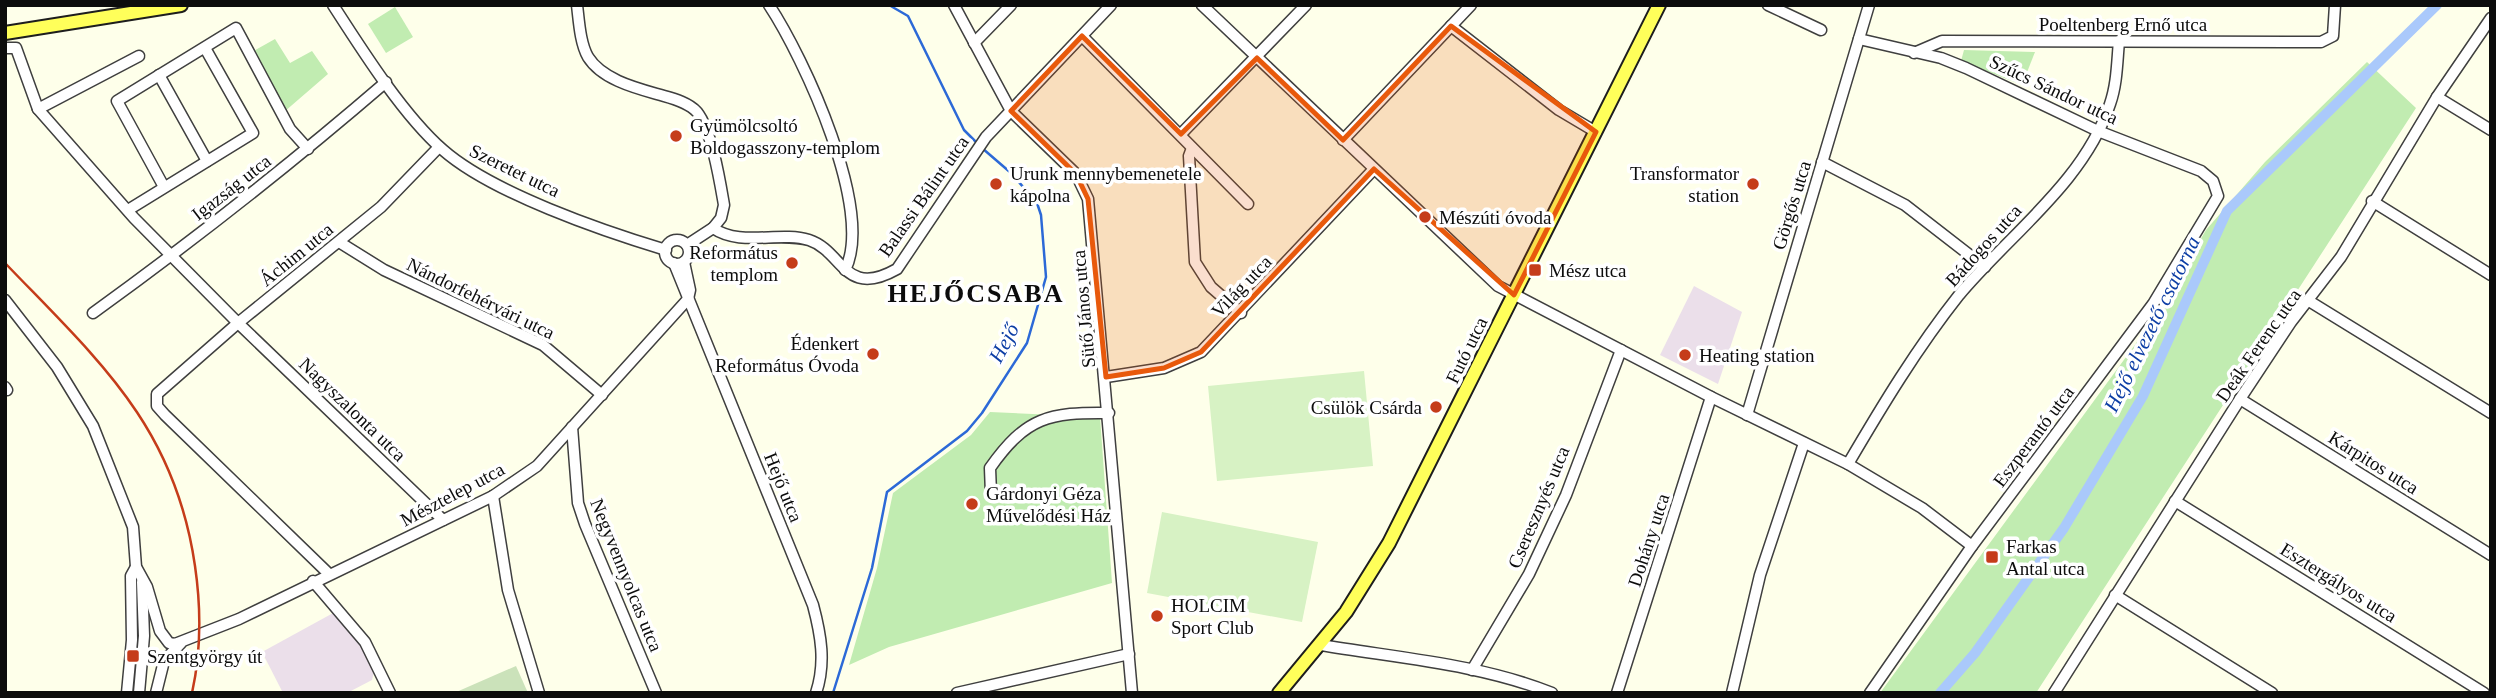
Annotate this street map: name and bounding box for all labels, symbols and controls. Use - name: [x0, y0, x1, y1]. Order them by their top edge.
- street label: Poeltenberg Ernő utca: [2039, 14, 2208, 35]
- street label: Szűcs Sándor utca: [1986, 50, 2122, 129]
- place label: Gyümölcsoltó Boldogasszony-templom: [690, 115, 880, 158]
- marker: Gyümölcsoltó Boldogasszony-templom: [668, 128, 684, 144]
- street label: Balassi Bálint utca: [874, 131, 973, 261]
- street label: Szeretet utca: [466, 140, 564, 202]
- street label: Igazság utca: [188, 150, 275, 225]
- street label: Görgős utca: [1768, 158, 1815, 252]
- place label: Urunk mennybemenetele kápolna: [1010, 163, 1202, 206]
- place label: Transformator station: [1630, 163, 1740, 206]
- marker: Urunk mennybemenetele kápolna: [988, 176, 1004, 192]
- marker: Transformator station: [1745, 176, 1761, 192]
- street label: Bádogos utca: [1941, 200, 2026, 291]
- place label: Mészúti óvoda: [1439, 207, 1552, 228]
- marker: Mészúti óvoda: [1417, 209, 1433, 225]
- street label: Áchim utca: [255, 218, 338, 290]
- water label: Hejő elvezető csatorna: [2099, 232, 2205, 417]
- place label: Református templom: [689, 242, 778, 285]
- street label: Sütő János utca: [1068, 249, 1099, 369]
- street label: Világ utca: [1207, 251, 1276, 322]
- street label: Nándorfehérvári utca: [403, 254, 559, 344]
- marker: Református templom: [784, 255, 800, 271]
- place label: Mész utca: [1549, 260, 1627, 281]
- marker: Mész utca: [1527, 262, 1543, 278]
- district label: HEJŐCSABA: [888, 279, 1064, 308]
- street label: Deák Ferenc utca: [2212, 284, 2305, 406]
- street label: Futó utca: [1441, 313, 1492, 387]
- water label: Hejő: [983, 318, 1025, 368]
- place label: Édenkert Református Óvoda: [715, 333, 860, 376]
- place label: Heating station: [1699, 345, 1815, 366]
- marker: Édenkert Református Óvoda: [865, 346, 881, 362]
- marker: Heating station: [1677, 347, 1693, 363]
- street label: Nagyszalonta utca: [295, 353, 411, 466]
- street label: Eszperantó utca: [1989, 381, 2078, 491]
- place label: Csülök Csárda: [1311, 397, 1423, 418]
- marker: Csülök Csárda: [1428, 399, 1444, 415]
- street label: Kárpitos utca: [2325, 427, 2423, 499]
- street label: Cseresznyés utca: [1503, 443, 1574, 571]
- street label: Hejő utca: [760, 449, 807, 526]
- street label: Mésztelep utca: [397, 458, 508, 531]
- place label: Gárdonyi Géza Művelődési Ház: [986, 483, 1111, 526]
- street label: Dohány utca: [1624, 490, 1674, 589]
- street label: Negyvennyolcas utca: [586, 496, 667, 655]
- marker: Gárdonyi Géza Művelődési Ház: [964, 496, 980, 512]
- place label: Farkas Antal utca: [2006, 536, 2085, 579]
- street label: Esztergályos utca: [2277, 538, 2401, 627]
- marker: Farkas Antal utca: [1984, 549, 2000, 565]
- place label: HOLCIM Sport Club: [1171, 595, 1254, 638]
- marker: HOLCIM Sport Club: [1149, 608, 1165, 624]
- place label: Szentgyörgy út: [147, 646, 263, 667]
- marker: Szentgyörgy út: [125, 648, 141, 664]

